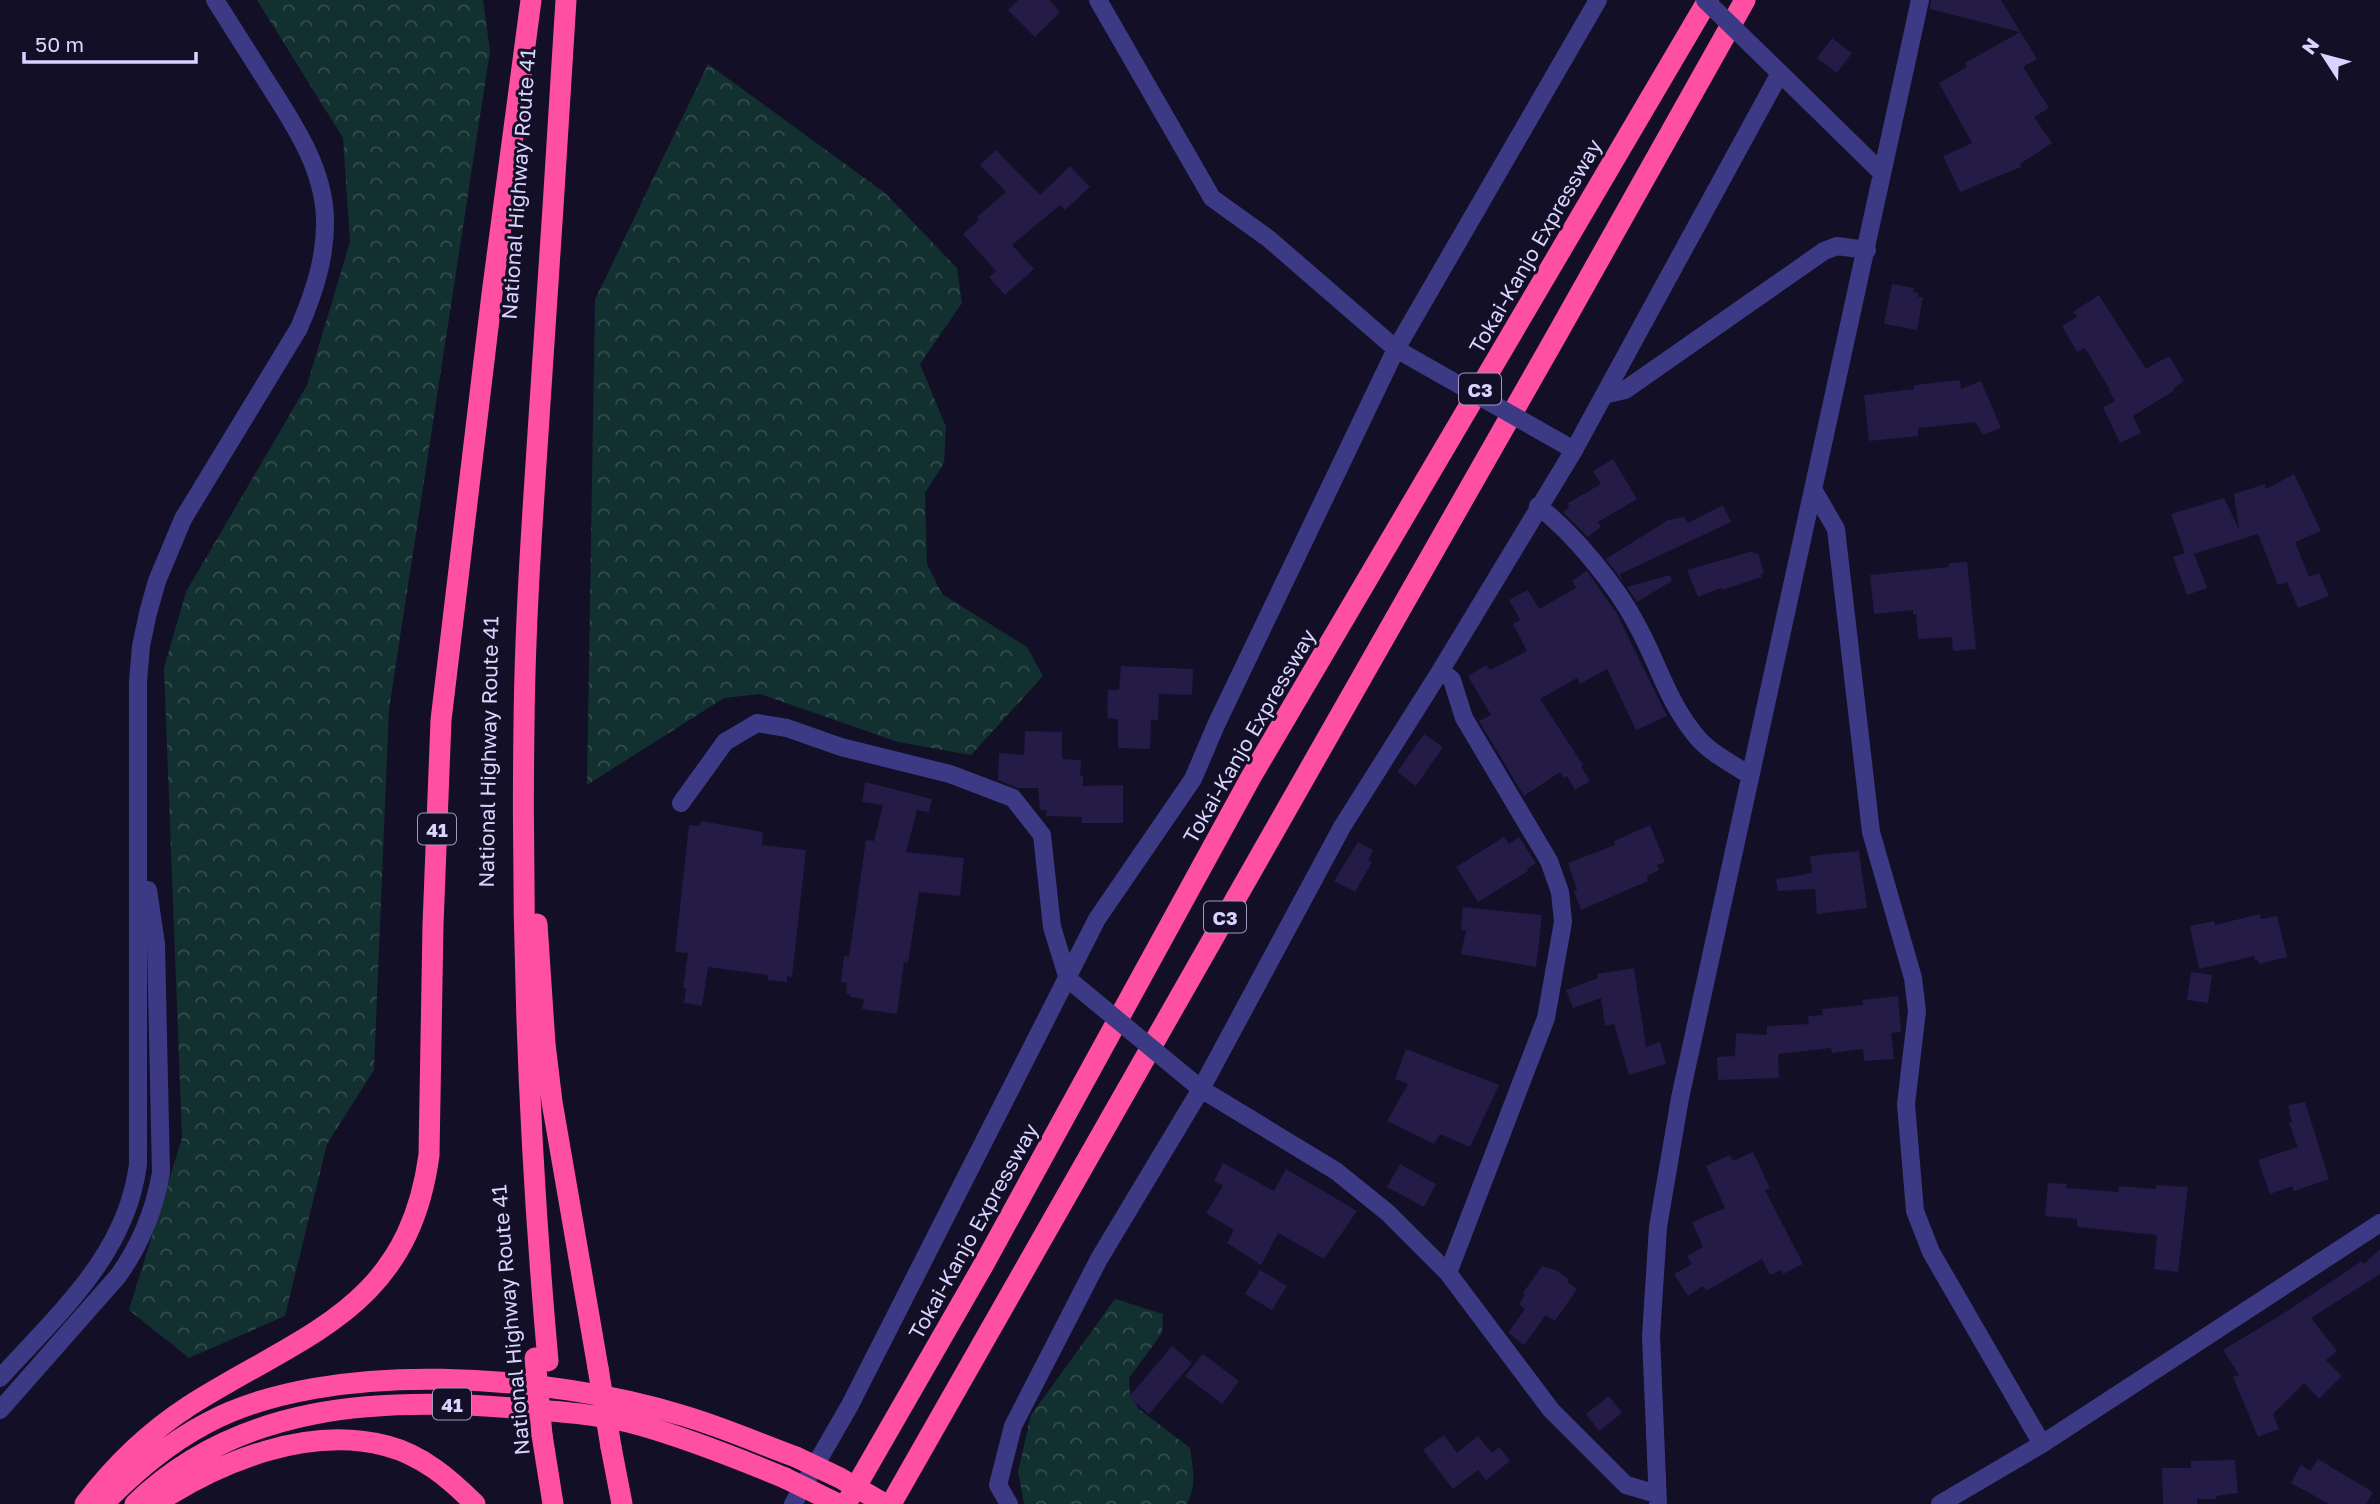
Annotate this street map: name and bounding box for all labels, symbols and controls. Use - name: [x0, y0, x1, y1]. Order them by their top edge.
- scale bar: [24, 21, 196, 65]
- north arrow: [2289, 21, 2359, 91]
- text: 50 m: [35, 31, 84, 57]
- text: N: [2296, 33, 2323, 58]
- street label: National Highway Route 41: [496, 48, 540, 320]
- street label: Tokai-Kanjo Expressway: [1463, 134, 1607, 358]
- road number: C3: [1459, 374, 1501, 404]
- street label: National Highway Route 41: [473, 616, 503, 888]
- street label: Tokai-Kanjo Expressway: [1177, 624, 1321, 848]
- road number: 41: [418, 814, 456, 844]
- road number: C3: [1204, 902, 1246, 932]
- street label: Tokai-Kanjo Expressway: [903, 1118, 1043, 1344]
- street label: National Highway Route 41: [485, 1184, 535, 1456]
- road number: 41: [433, 1388, 471, 1420]

